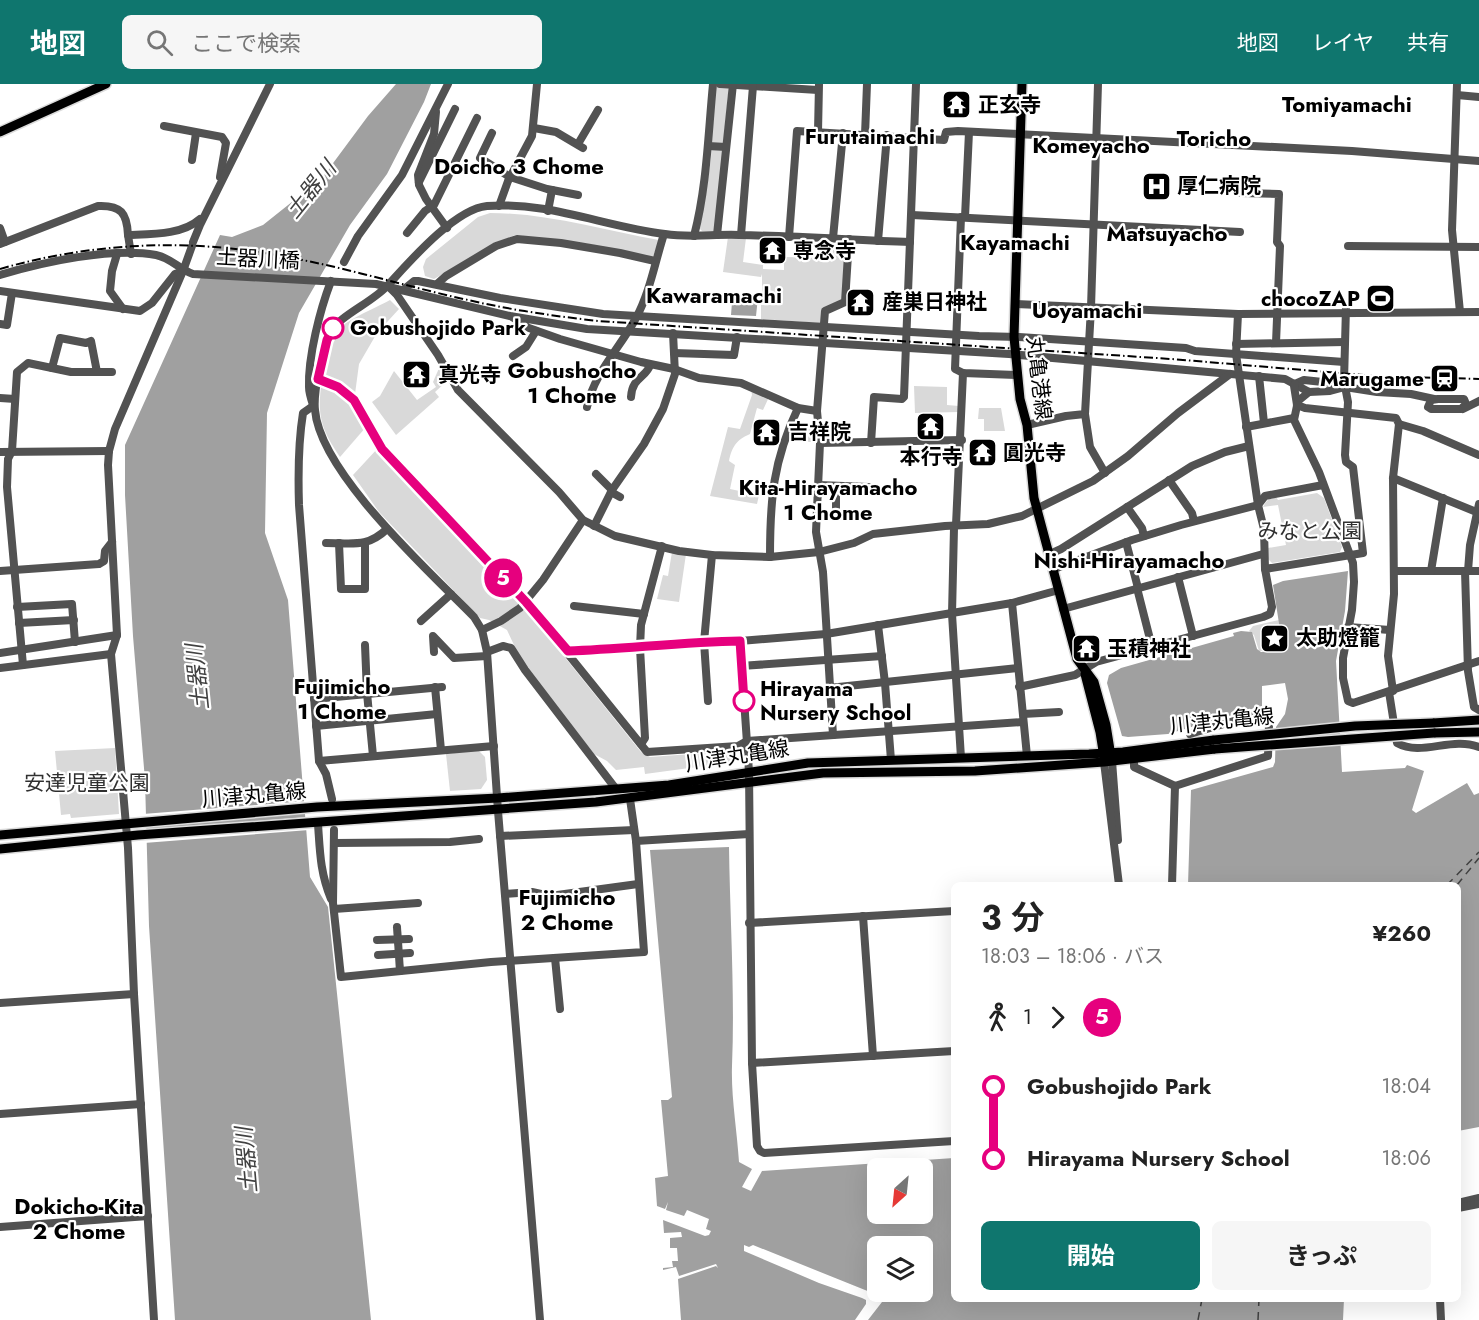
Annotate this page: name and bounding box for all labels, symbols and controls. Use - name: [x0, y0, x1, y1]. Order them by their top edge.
- search box: [122, 15, 542, 69]
- text: 地図: [30, 23, 86, 64]
- icon: search: [143, 26, 176, 59]
- text: ここで検索: [191, 27, 301, 59]
- text: 地図: [1237, 28, 1279, 58]
- text: レイヤ: [1312, 28, 1374, 58]
- text: 共有: [1407, 28, 1449, 58]
- district label: Tomiyamachi: [1282, 88, 1412, 120]
- temple icon: 正玄寺: [941, 89, 973, 121]
- place label: 正玄寺: [978, 90, 1041, 120]
- district label: Furutaimachi: [805, 120, 935, 152]
- district label: Toricho: [1177, 122, 1251, 154]
- district label: Komeyacho: [1032, 129, 1150, 161]
- district label: Doicho 3 Chome: [434, 150, 604, 182]
- water label: 土器川: [277, 152, 344, 225]
- hospital icon: 厚仁病院: [1140, 170, 1172, 202]
- place label: 厚仁病院: [1177, 171, 1261, 201]
- district label: Matsuyacho: [1107, 217, 1227, 249]
- district label: Kayamachi: [960, 226, 1070, 258]
- temple icon: 専念寺: [756, 235, 788, 267]
- place label: 専念寺: [793, 236, 856, 266]
- street label: 土器川橋: [215, 242, 301, 276]
- district label: Kawaramachi: [646, 279, 782, 311]
- sports icon: chocoZAP: [1365, 283, 1397, 315]
- place label: chocoZAP: [1261, 284, 1360, 314]
- temple icon: 産巣日神社: [845, 286, 877, 318]
- place label: 産巣日神社: [882, 287, 987, 317]
- district label: Uoyamachi: [1032, 294, 1142, 326]
- place label: Gobushojido Park: [350, 313, 526, 343]
- marker: Gobushojido Park: [322, 317, 344, 339]
- street label: 丸亀港線: [1019, 334, 1059, 422]
- district label: Gobushocho 1 Chome: [507, 354, 637, 411]
- temple icon: 真光寺: [401, 359, 433, 391]
- place label: 真光寺: [438, 360, 501, 390]
- station icon: Marugame: [1429, 363, 1461, 395]
- place label: Marugame: [1320, 364, 1424, 394]
- temple icon: 本行寺: [915, 410, 947, 442]
- temple icon: 吉祥院: [751, 416, 783, 448]
- place label: 吉祥院: [788, 417, 851, 447]
- temple icon: 圓光寺: [966, 437, 998, 469]
- place label: 圓光寺: [1003, 438, 1066, 468]
- place label: 本行寺: [900, 442, 963, 472]
- district label: Kita-Hirayamacho 1 Chome: [739, 471, 917, 528]
- park label: みなと公園: [1258, 516, 1363, 546]
- district label: Nishi-Hirayamacho: [1034, 544, 1224, 576]
- line badge: 5: [484, 558, 522, 598]
- text: 5: [496, 563, 510, 593]
- place icon: 太助燈籠: [1259, 622, 1291, 654]
- place label: 太助燈籠: [1296, 623, 1380, 653]
- temple icon: 玉積神社: [1070, 633, 1102, 665]
- place label: 玉積神社: [1107, 634, 1191, 664]
- water label: 土器川: [177, 641, 216, 711]
- district label: Fujimicho 1 Chome: [294, 670, 390, 727]
- place label: Hirayama Nursery School: [760, 674, 911, 728]
- marker: Hirayama Nursery School: [733, 690, 755, 712]
- street label: 川津丸亀線: [1168, 701, 1276, 741]
- street label: 川津丸亀線: [683, 733, 791, 779]
- park label: 安達児童公園: [24, 768, 150, 798]
- street label: 川津丸亀線: [200, 775, 308, 815]
- district label: Fujimicho 2 Chome: [519, 881, 615, 938]
- text: 3 分: [981, 894, 1044, 941]
- text: ¥260: [1373, 917, 1431, 949]
- text: 18:03 – 18:06 · バス: [981, 942, 1164, 971]
- icon: walk: [981, 1001, 1014, 1034]
- icon: forward: [1041, 1001, 1074, 1034]
- text: 5: [1095, 1002, 1109, 1032]
- text: 1: [1023, 1003, 1032, 1032]
- text: Gobushojido Park: [1027, 1070, 1212, 1102]
- text: 18:04: [1381, 1072, 1431, 1101]
- water label: 土器川: [227, 1124, 265, 1194]
- text: Hirayama Nursery School: [1027, 1142, 1290, 1174]
- text: 18:06: [1382, 1144, 1431, 1173]
- north arrow: [867, 1158, 933, 1224]
- map controls: [867, 1158, 933, 1302]
- district label: Dokicho-Kita 2 Chome: [14, 1190, 144, 1247]
- button: 開始: [981, 1221, 1200, 1290]
- button: きっぷ: [1212, 1221, 1431, 1290]
- button: layers: [867, 1236, 933, 1302]

